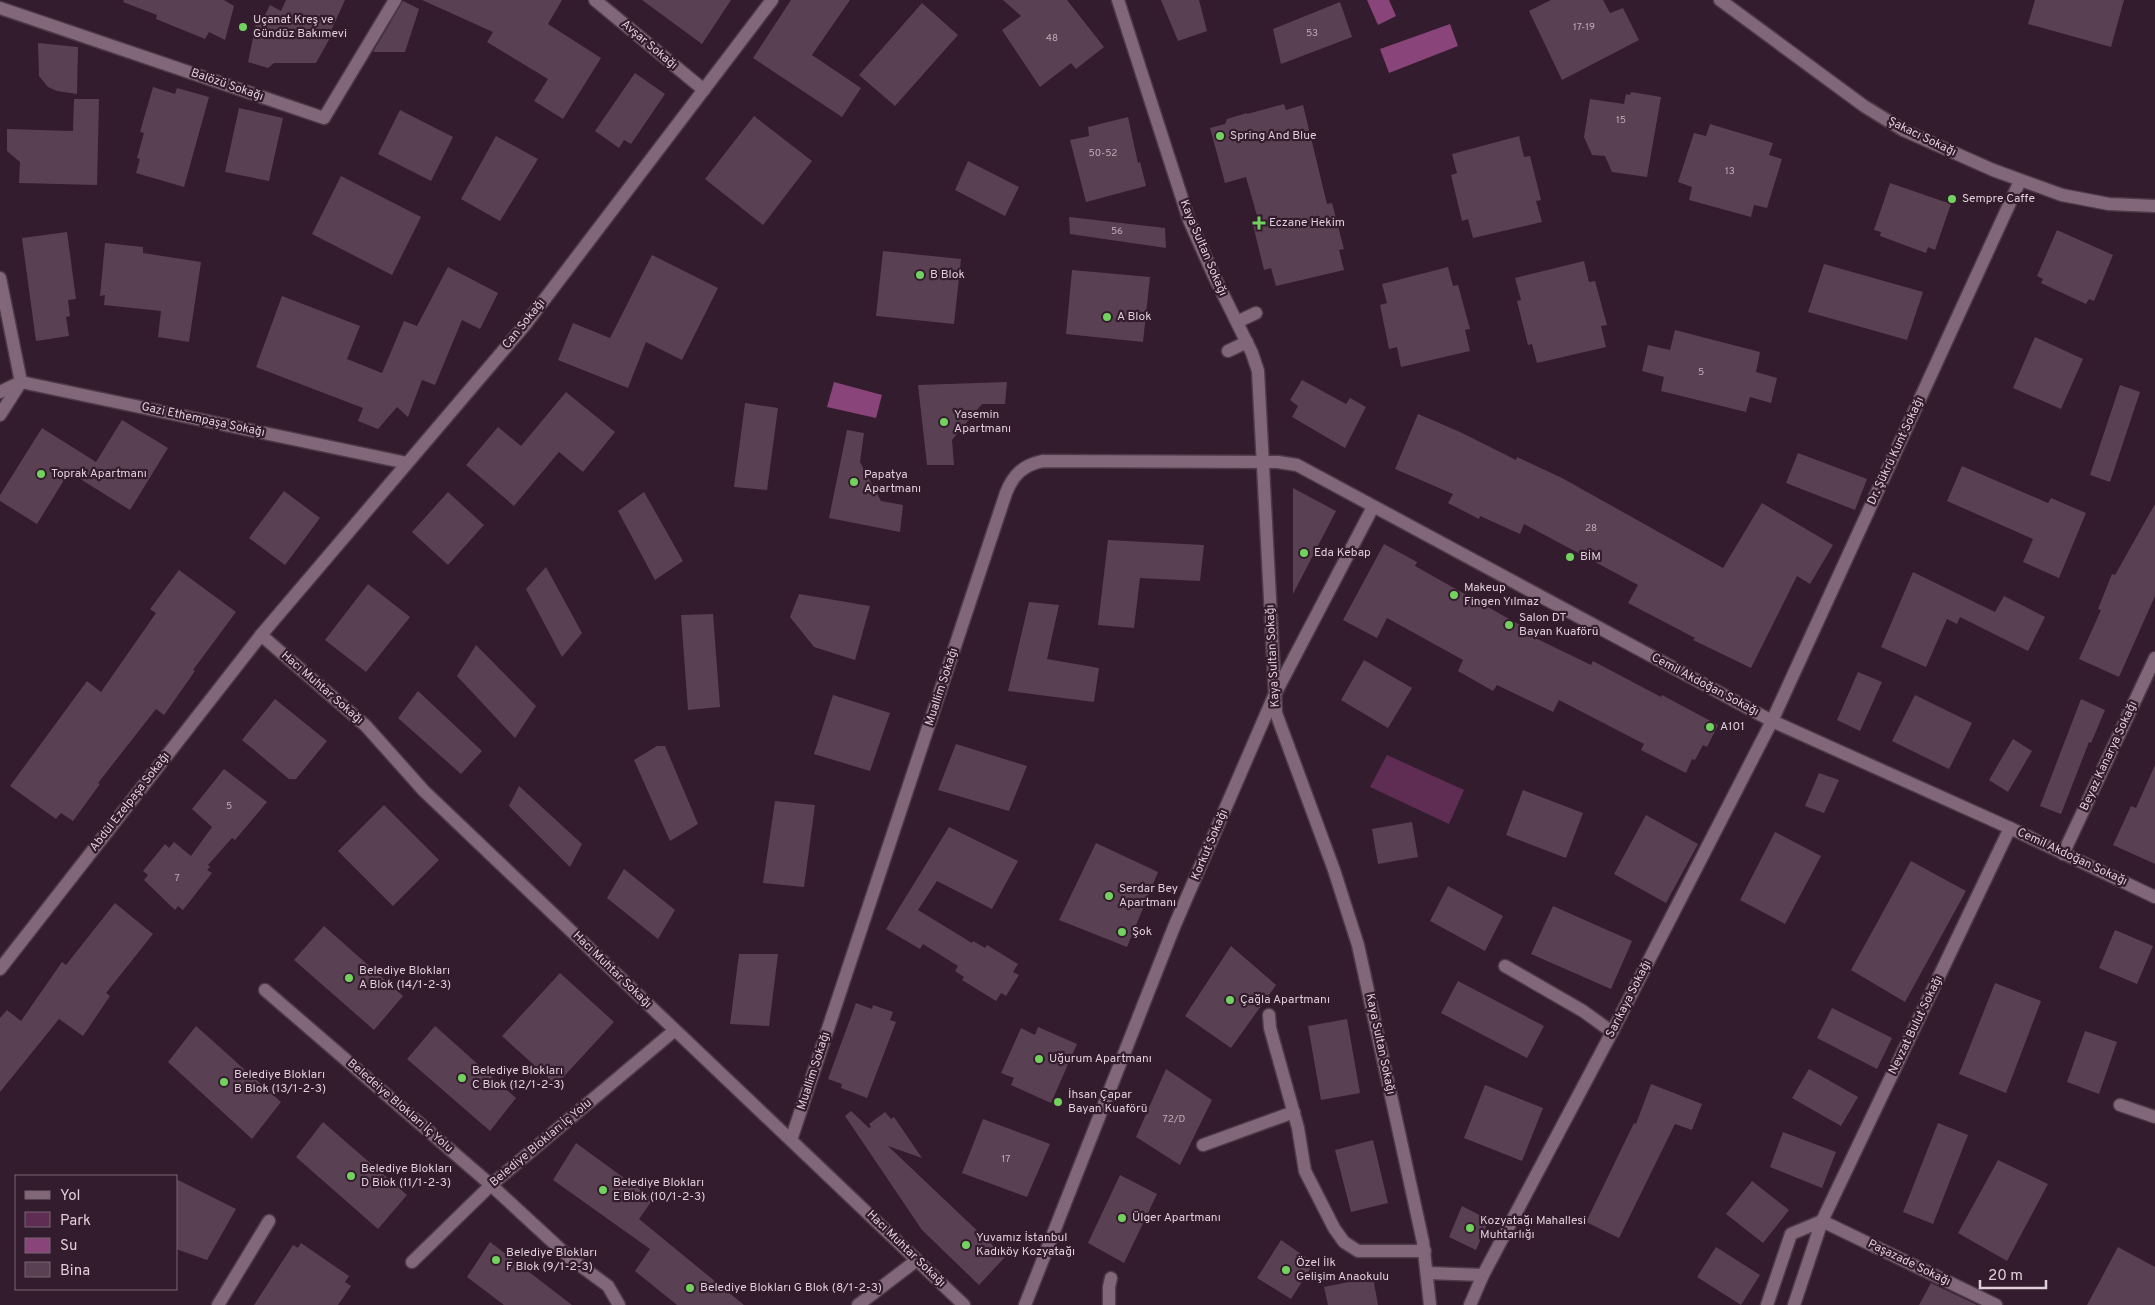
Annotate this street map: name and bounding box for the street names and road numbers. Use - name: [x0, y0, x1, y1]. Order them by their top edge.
- street label: Avşar Sokağı: [617, 17, 681, 73]
- street label: Balözü Sokağı: [189, 65, 265, 105]
- street label: Şakacı Sokağı: [1885, 114, 1959, 160]
- street label: Kaya Sultan Sokağı: [1176, 197, 1230, 299]
- street label: Can Sokağı: [499, 296, 549, 352]
- street label: Dr. Şükrü Kunt Sokağı: [1864, 394, 1928, 508]
- street label: Gazi Ethempaşa Sokağı: [140, 399, 266, 441]
- street label: Kaya Sultan Sokağı: [1262, 604, 1284, 708]
- street label: Muallim Sokağı: [922, 646, 962, 728]
- street label: Hacı Muhtar Sokağı: [278, 648, 366, 728]
- street label: Cemil Akdoğan Sokağı: [1648, 650, 1762, 720]
- street label: Beyaz Kanarya Sokağı: [2077, 699, 2141, 813]
- street label: Abdül Ezelpaşa Sokağı: [86, 749, 174, 855]
- street label: Korkut Sokağı: [1188, 807, 1232, 883]
- street label: Cemil Akdoğan Sokağı: [2014, 824, 2130, 890]
- street label: Hacı Muhtar Sokağı: [569, 928, 655, 1012]
- street label: Sarıkaya Sokağı: [1603, 957, 1655, 1041]
- street label: Nevzat Bulut Sokağı: [1885, 973, 1947, 1077]
- street label: Kaya Sultan Sokağı: [1361, 992, 1399, 1096]
- street label: Muallim Sokağı: [794, 1030, 834, 1112]
- street label: Beledeiye Blokları İç Yolu: [344, 1056, 456, 1156]
- street label: Belediye Blokları İç Yolu: [487, 1096, 595, 1190]
- street label: Hacı Muhtar Sokağı: [863, 1207, 949, 1291]
- street label: Paşazade Sokağı: [1865, 1236, 1953, 1290]

